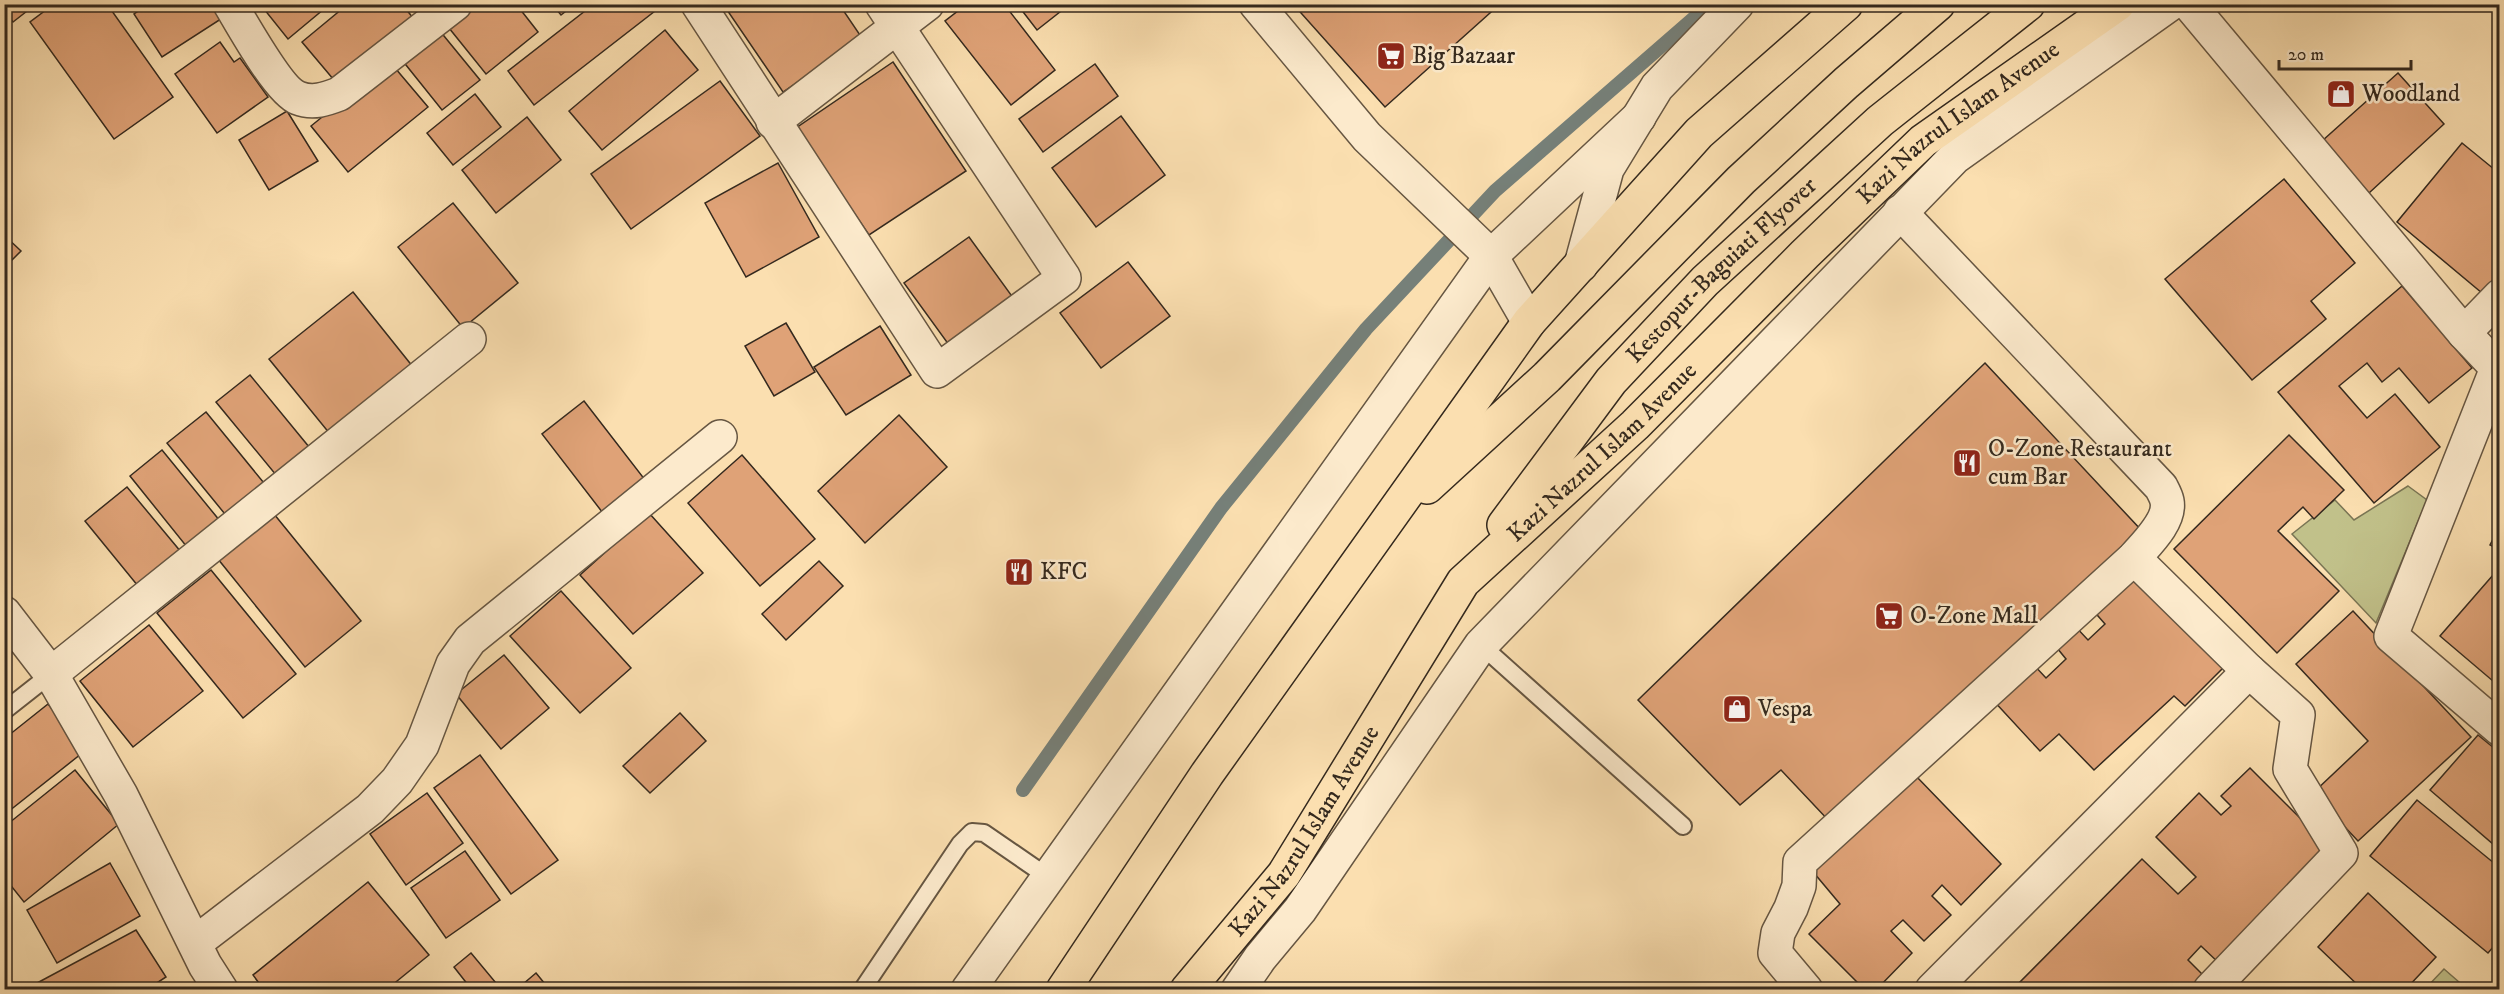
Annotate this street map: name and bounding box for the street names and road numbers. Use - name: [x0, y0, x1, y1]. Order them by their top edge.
- street label: Kazi Nazrul Islam Avenue: [1851, 35, 2065, 211]
- street label: Kestopur-Baguiati Flyover: [1620, 171, 1823, 370]
- street label: Kazi Nazrul Islam Avenue: [1501, 356, 1704, 549]
- street label: Kazi Nazrul Islam Avenue: [1223, 720, 1386, 943]

